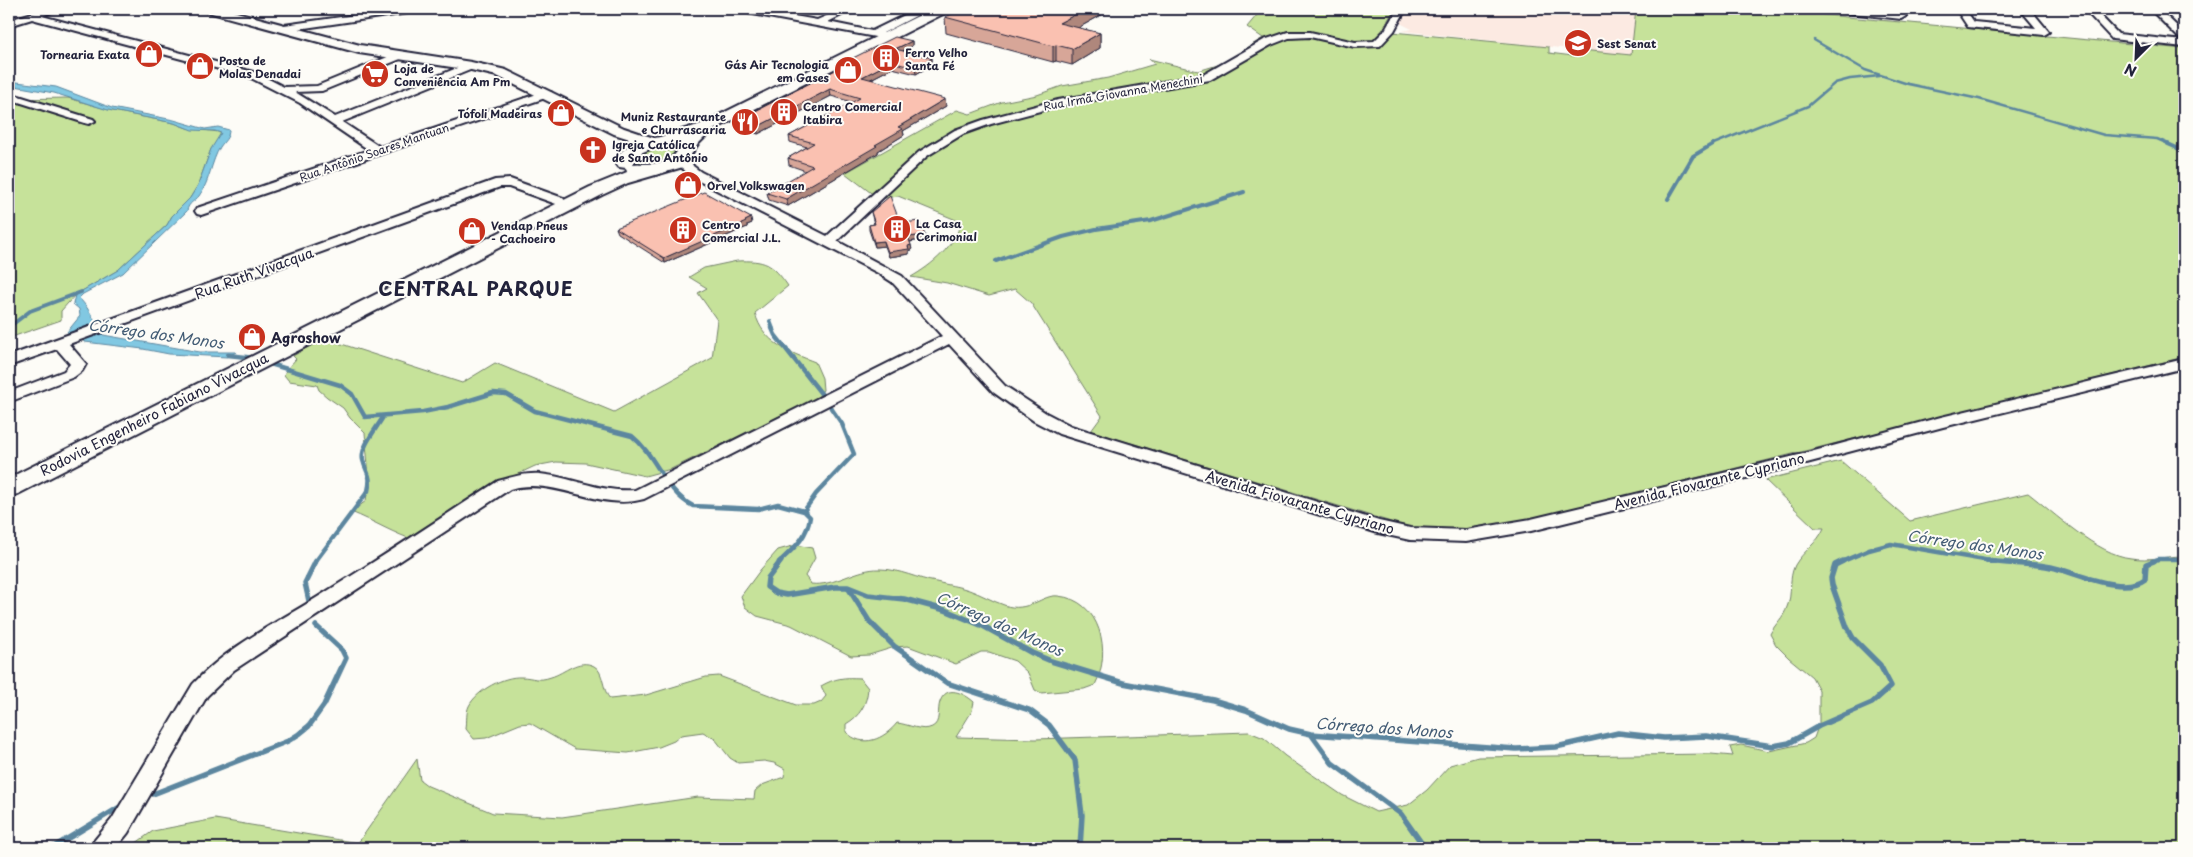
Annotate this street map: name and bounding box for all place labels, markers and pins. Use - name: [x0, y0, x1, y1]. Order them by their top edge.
- school or university icon: Sest Senat: [1563, 28, 1593, 58]
- place label: Sest Senat: [1597, 35, 1657, 52]
- shop icon: Tornearia Exata: [134, 39, 164, 69]
- building icon: Ferro Velho Santa Fé: [871, 43, 901, 73]
- place label: Ferro Velho Santa Fé: [905, 44, 968, 74]
- place label: Tornearia Exata: [40, 46, 130, 63]
- shop icon: Posto de Molas Denadai: [185, 51, 215, 81]
- place label: Posto de Molas Denadai: [219, 52, 301, 82]
- shop icon: Gás Air Tecnologia em Gases: [833, 55, 863, 85]
- place label: Gás Air Tecnologia em Gases: [724, 56, 830, 86]
- supermarket icon: Loja de Conveniência Am Pm: [360, 59, 390, 89]
- place label: Loja de Conveniência Am Pm: [394, 60, 510, 90]
- building icon: Centro Comercial Itabira: [769, 97, 799, 127]
- shop icon: Tófoli Madeiras: [546, 98, 576, 128]
- place label: Centro Comercial Itabira: [803, 98, 902, 128]
- place label: Tófoli Madeiras: [458, 105, 542, 122]
- restaurant icon: Muniz Restaurante e Churrascaria: [730, 107, 760, 137]
- place label: Muniz Restaurante e Churrascaria: [621, 108, 726, 138]
- church icon: Igreja Católica de Santo Antônio: [578, 135, 608, 165]
- place label: Igreja Católica de Santo Antônio: [612, 136, 708, 166]
- shop icon: Orvel Volkswagen: [673, 170, 703, 200]
- place label: Orvel Volkswagen: [707, 177, 805, 194]
- building icon: La Casa Cerimonial: [882, 214, 912, 244]
- building icon: Centro Comercial J.L.: [668, 215, 698, 245]
- place label: La Casa Cerimonial: [916, 215, 977, 245]
- shop icon: Vendap Pneus - Cachoeiro: [457, 216, 487, 246]
- place label: Centro Comercial J.L.: [702, 216, 781, 246]
- place label: Vendap Pneus - Cachoeiro: [491, 217, 568, 247]
- shop icon: Agroshow: [237, 322, 267, 352]
- place label: Agroshow: [271, 327, 342, 348]

